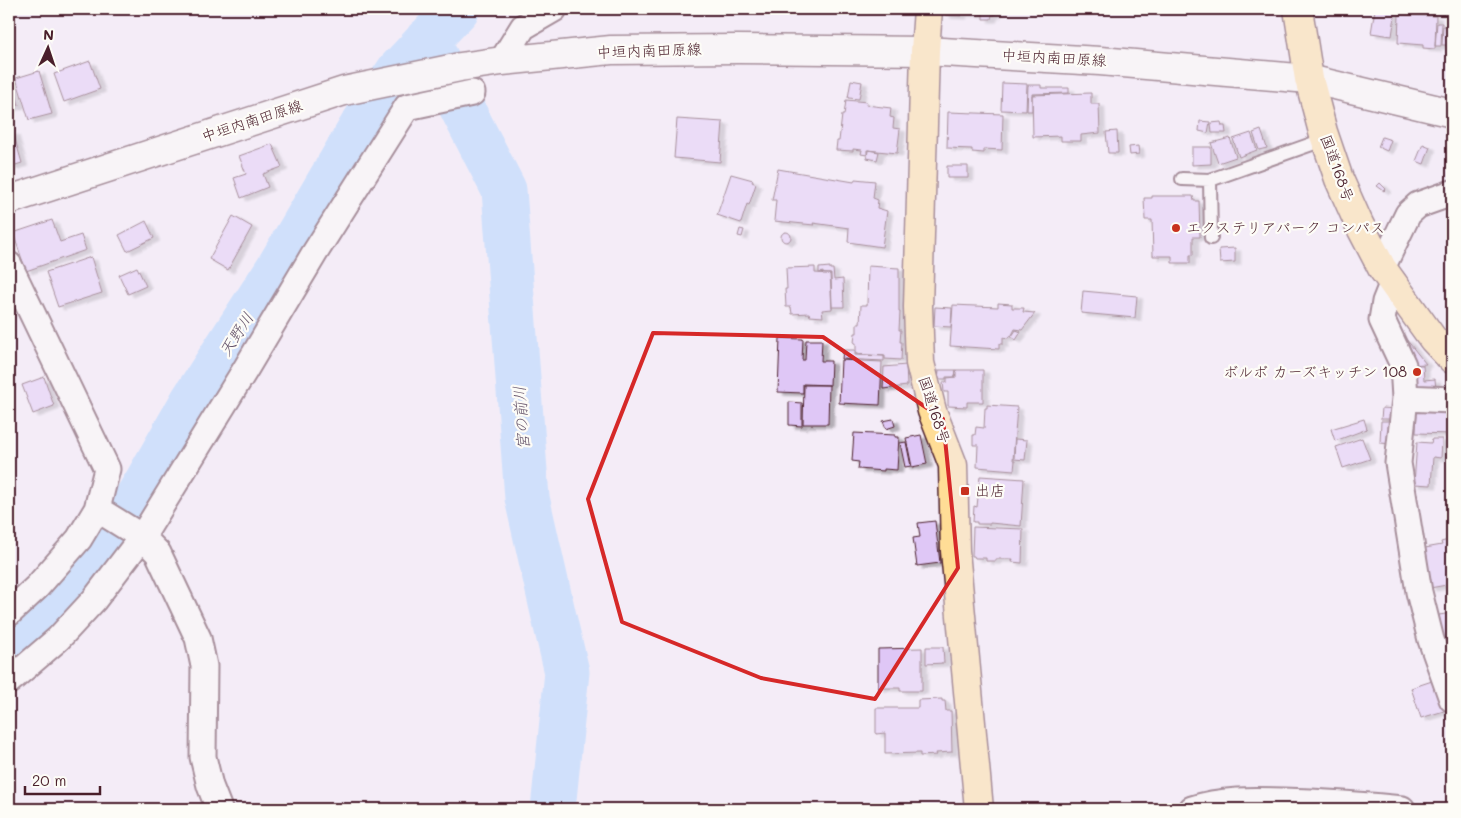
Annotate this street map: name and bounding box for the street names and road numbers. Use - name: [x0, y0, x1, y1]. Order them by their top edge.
- street label: 中垣内南田原線: [596, 38, 702, 62]
- street label: 中垣内南田原線: [1001, 44, 1107, 70]
- street label: 中垣内南田原線: [199, 94, 305, 146]
- street label: 国道168号: [1317, 131, 1359, 204]
- street label: 国道168号: [915, 373, 955, 446]

